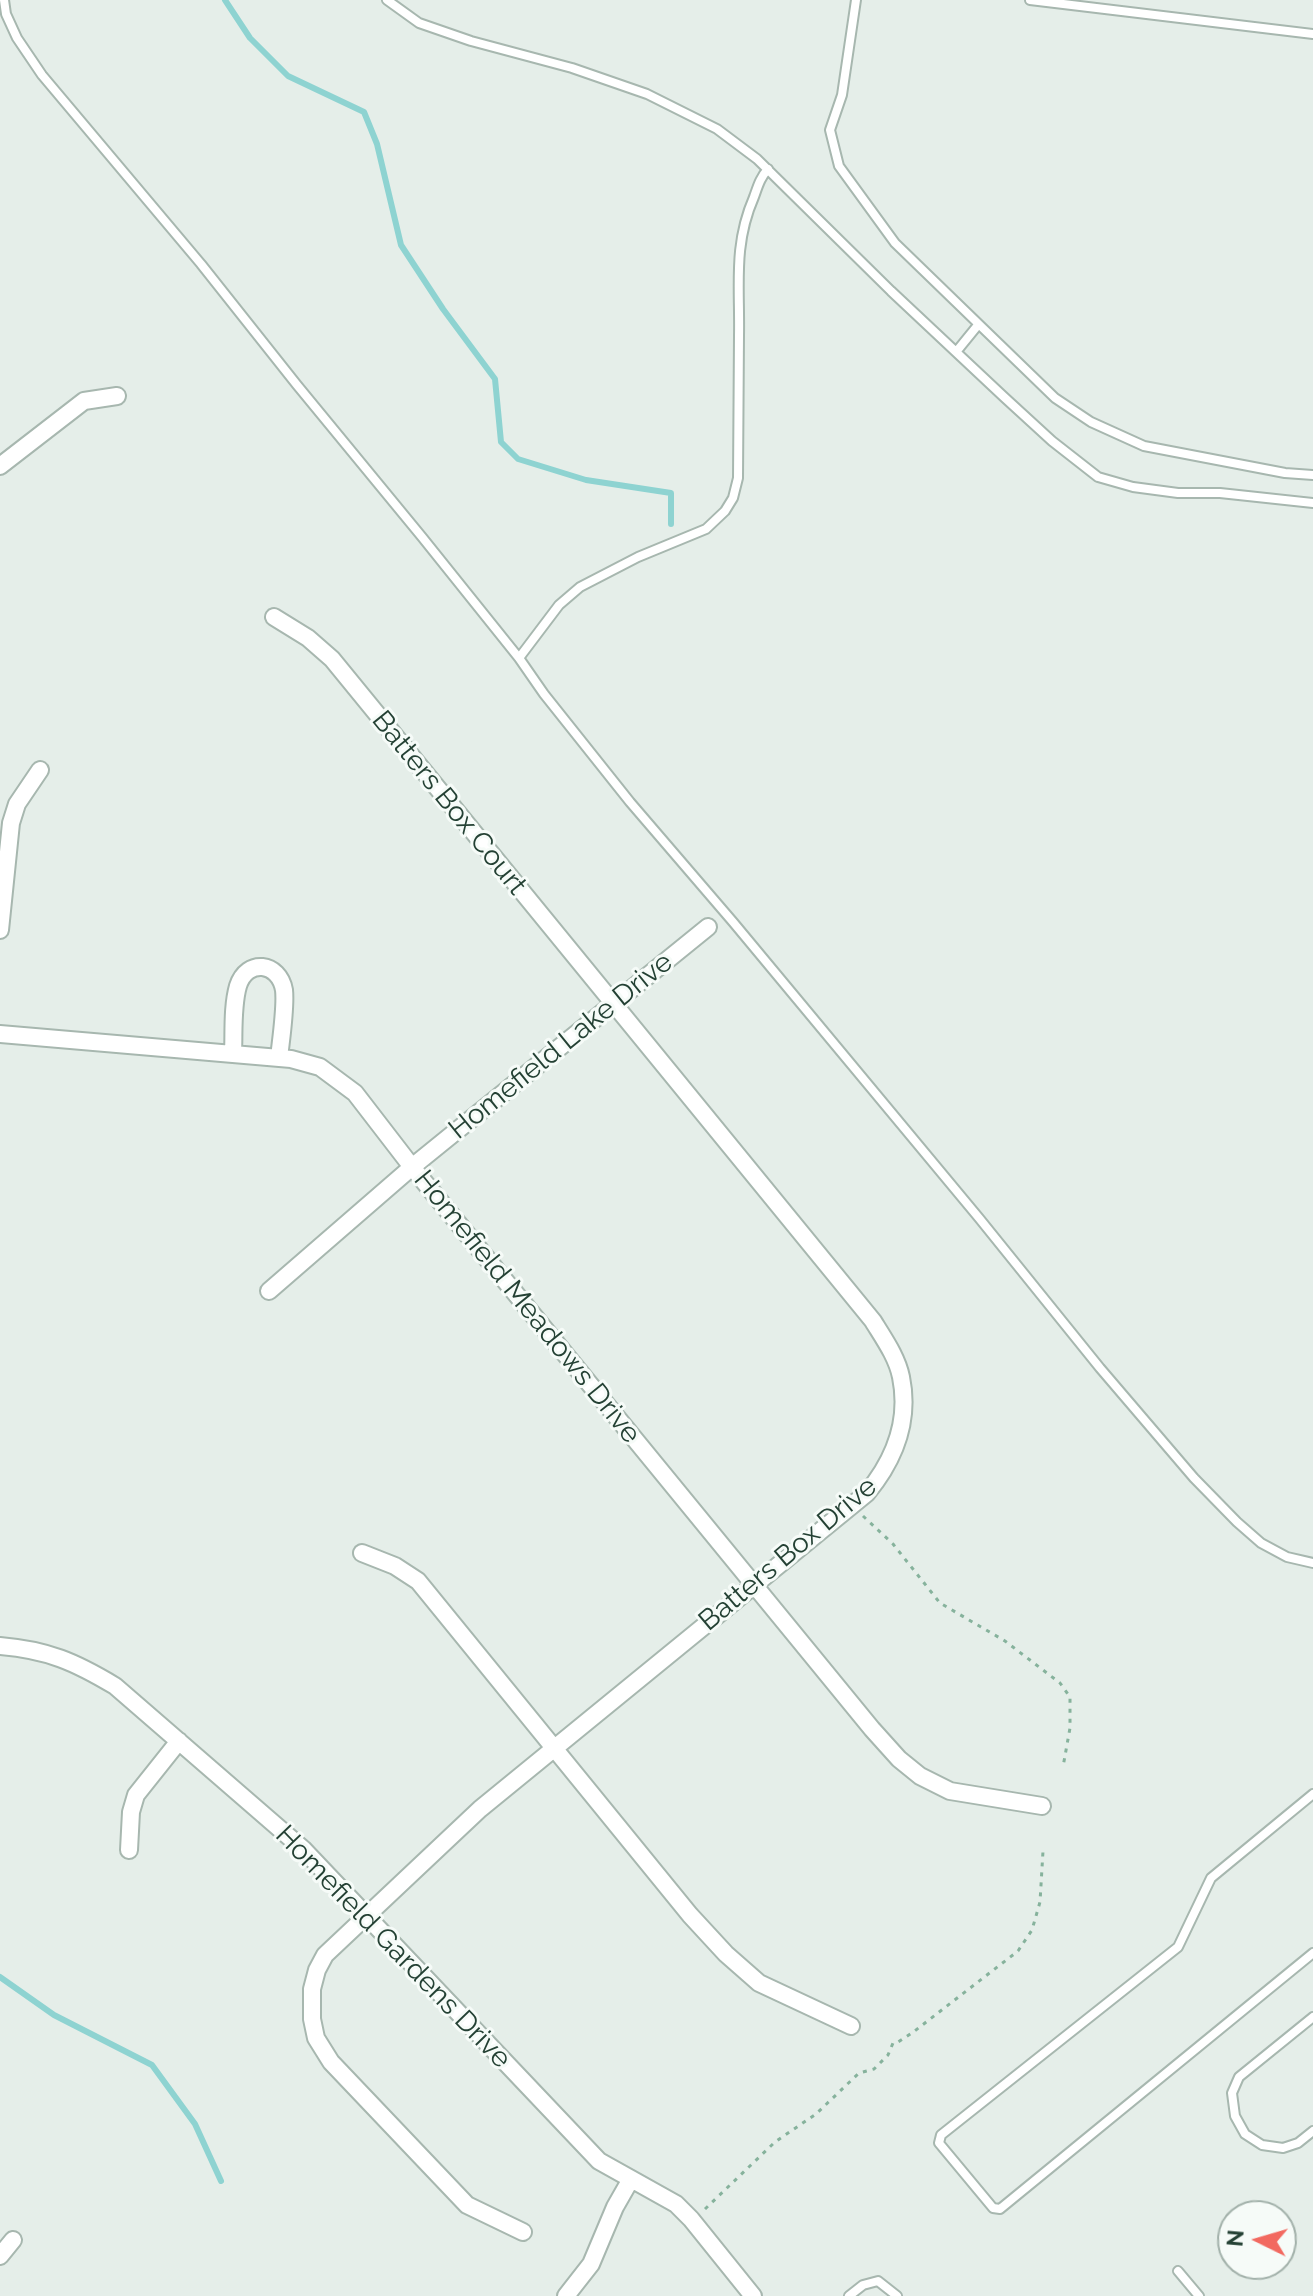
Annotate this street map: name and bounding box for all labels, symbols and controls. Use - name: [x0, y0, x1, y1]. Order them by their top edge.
- street label: Batters Box Court: [365, 704, 533, 902]
- street label: Homefield Lake Drive: [442, 946, 680, 1146]
- street label: Homefield Meadows Drive: [407, 1164, 647, 1450]
- street label: Batters Box Drive: [692, 1470, 884, 1638]
- street label: Homefield Gardens Drive: [268, 1819, 518, 2075]
- north arrow: [1217, 2200, 1297, 2280]
- text: N: [1221, 2229, 1249, 2248]

